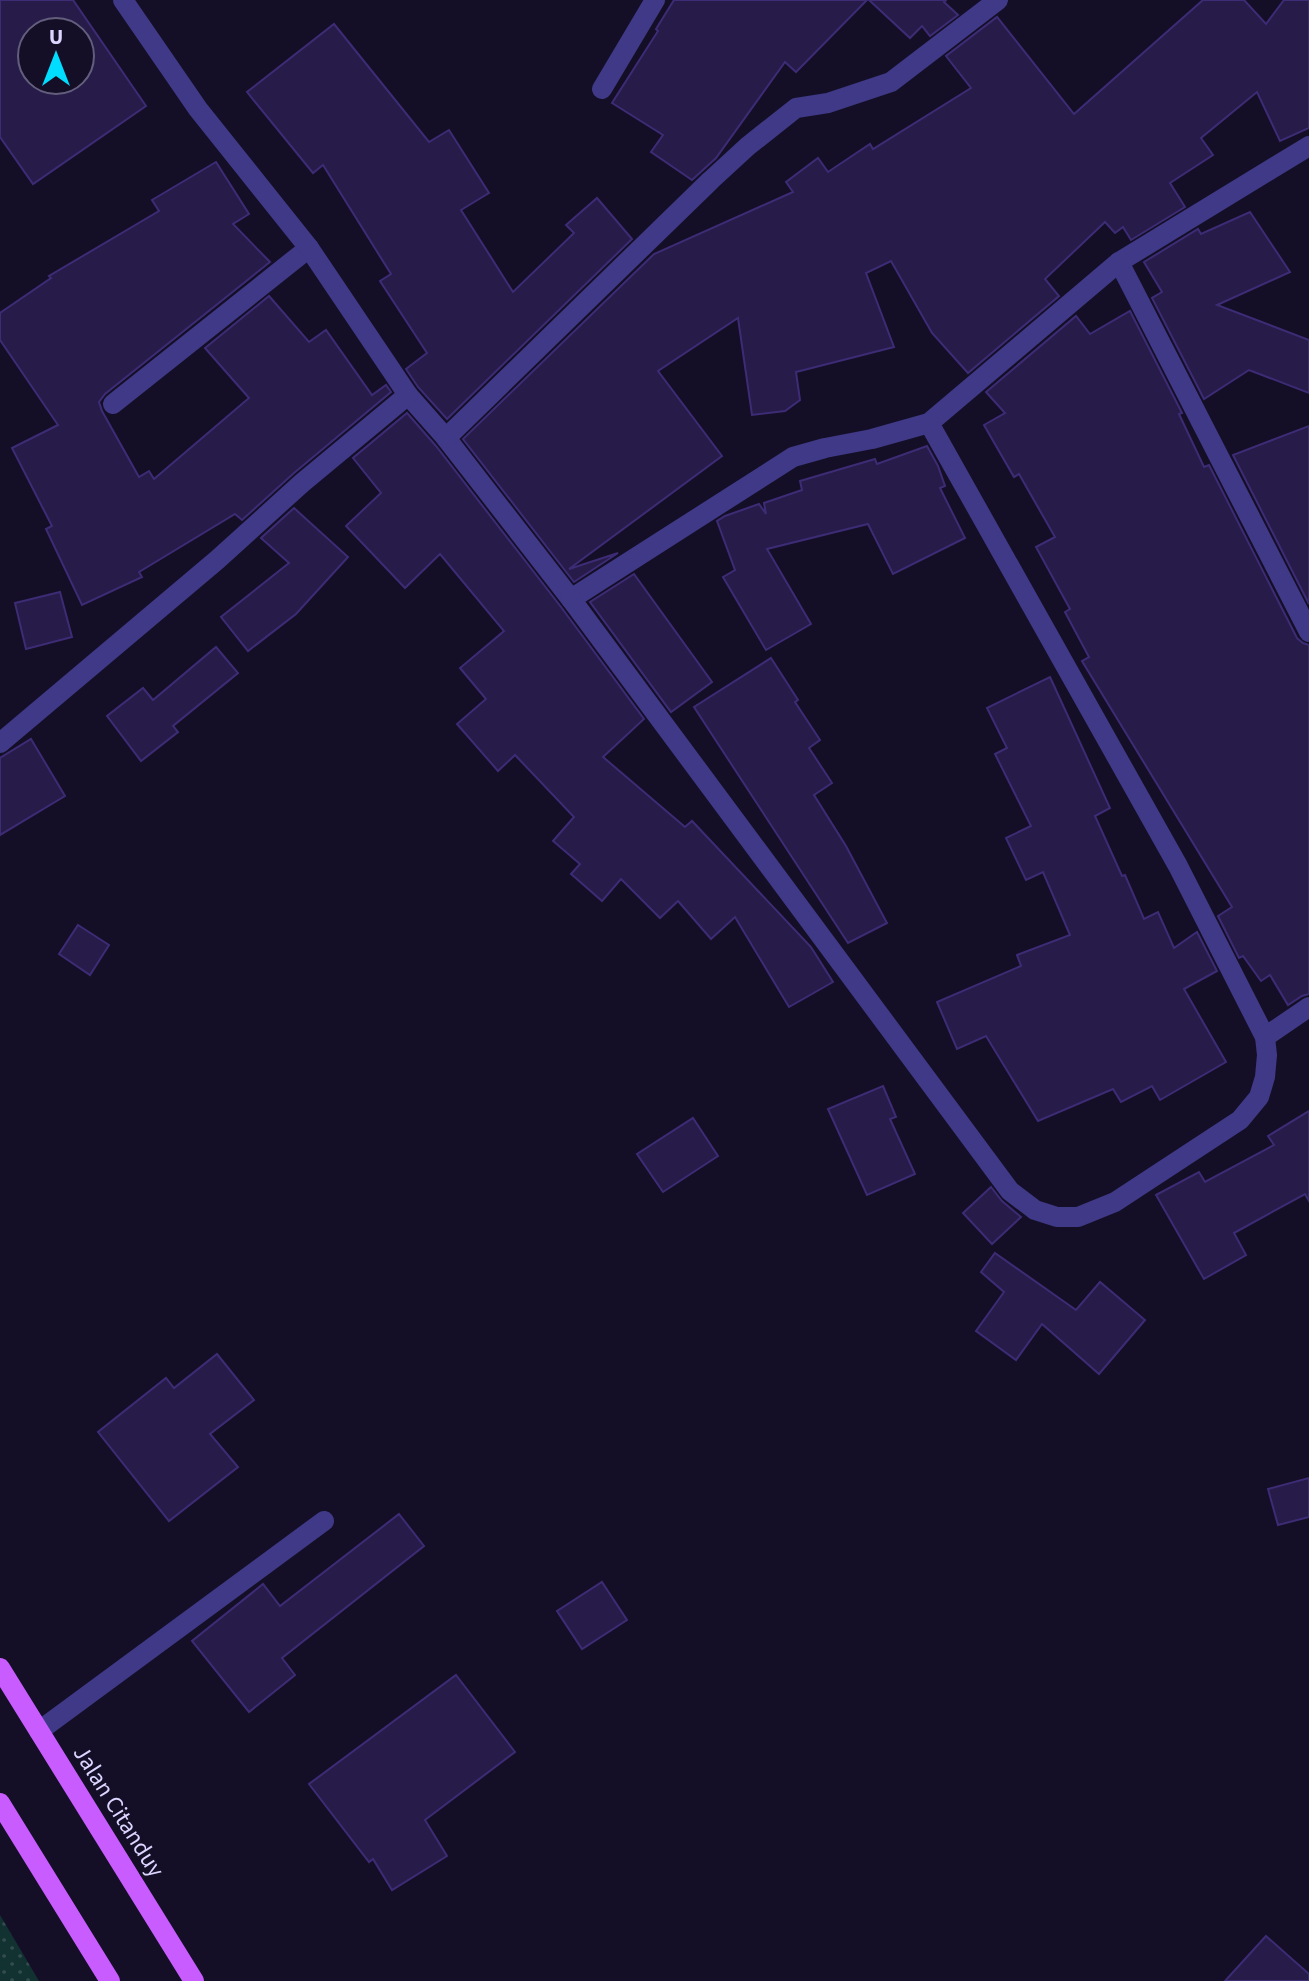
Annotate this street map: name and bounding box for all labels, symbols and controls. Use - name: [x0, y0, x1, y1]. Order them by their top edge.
- north arrow: [16, 16, 96, 96]
- text: U: [49, 21, 63, 53]
- street label: Jalan Citanduy: [64, 1738, 173, 1884]

